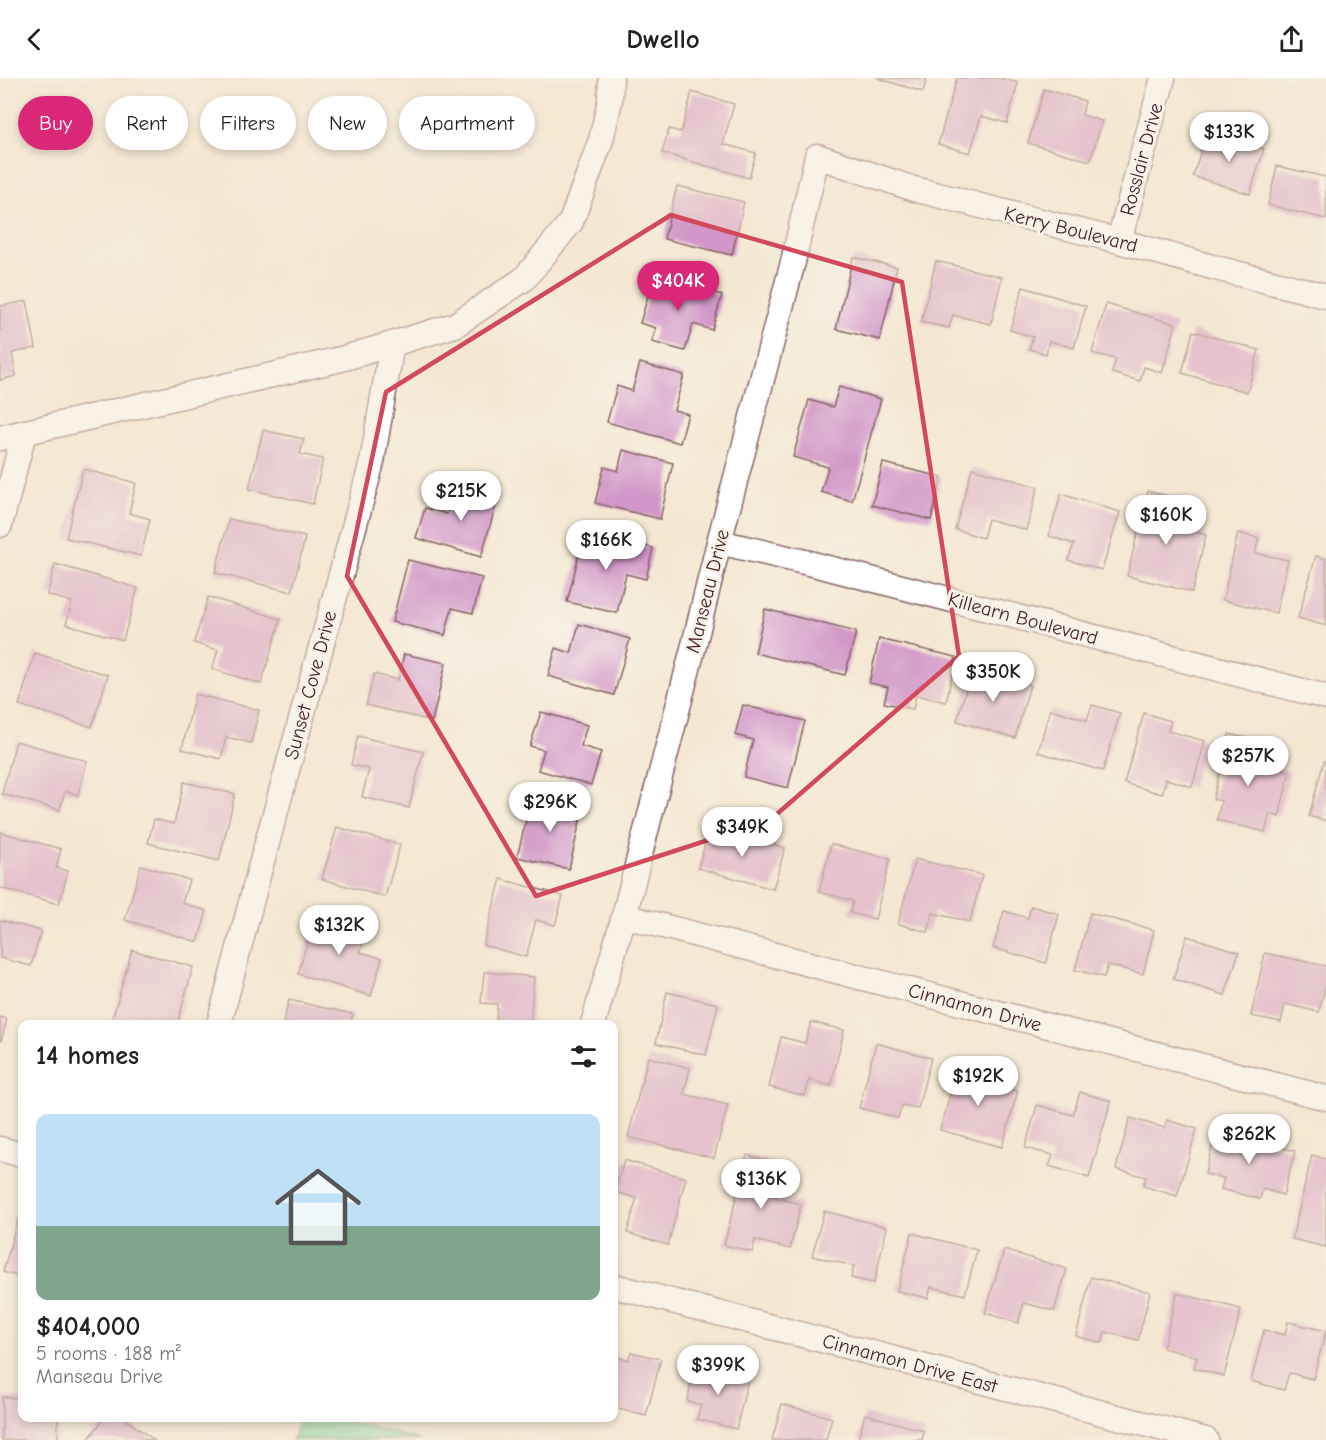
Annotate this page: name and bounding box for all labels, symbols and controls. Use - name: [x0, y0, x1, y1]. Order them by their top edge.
- icon: back: [18, 23, 51, 56]
- icon: share: [1275, 23, 1308, 56]
- text: Dwello: [626, 24, 700, 55]
- chip: Buy: [18, 96, 93, 150]
- chip: Rent: [105, 96, 188, 150]
- chip: Filters: [200, 96, 296, 150]
- chip: New: [308, 96, 387, 150]
- chip: Apartment: [399, 96, 535, 150]
- street label: Rosslair Drive: [1115, 100, 1168, 218]
- pin: $133K: [1187, 112, 1271, 163]
- text: $133K: [1204, 120, 1254, 143]
- street label: Kerry Boulevard: [1002, 202, 1140, 257]
- pin: $404K: [636, 261, 720, 312]
- text: $404K: [651, 269, 705, 292]
- pin: $215K: [419, 471, 503, 522]
- text: $215K: [435, 479, 487, 502]
- pin: $160K: [1124, 495, 1208, 546]
- text: $160K: [1139, 503, 1193, 526]
- pin: $166K: [564, 520, 648, 571]
- street label: Manseau Drive: [681, 527, 734, 655]
- text: $166K: [580, 528, 632, 551]
- street label: Killearn Boulevard: [945, 587, 1100, 650]
- street label: Sunset Cove Drive: [280, 608, 341, 762]
- pin: $350K: [951, 652, 1035, 703]
- text: $350K: [965, 660, 1021, 683]
- pin: $257K: [1206, 736, 1290, 787]
- text: $257K: [1222, 744, 1274, 767]
- pin: $296K: [508, 782, 592, 833]
- text: $296K: [523, 790, 577, 813]
- pin: $349K: [700, 807, 784, 858]
- text: $349K: [716, 815, 769, 838]
- pin: $132K: [297, 905, 381, 956]
- text: $132K: [314, 913, 364, 936]
- street label: Cinnamon Drive: [906, 979, 1044, 1036]
- icon: filters: [567, 1040, 600, 1073]
- text: 14 homes: [36, 1041, 139, 1071]
- pin: $192K: [936, 1056, 1020, 1107]
- text: $192K: [952, 1064, 1004, 1087]
- pin: $262K: [1207, 1114, 1291, 1165]
- text: $262K: [1222, 1122, 1276, 1145]
- icon: home: [264, 1153, 372, 1261]
- pin: $136K: [719, 1159, 803, 1210]
- text: $136K: [735, 1167, 787, 1190]
- text: $404,000: [36, 1312, 141, 1342]
- street label: Cinnamon Drive East: [820, 1329, 1001, 1398]
- text: 5 rooms · 188 m²: [36, 1342, 181, 1365]
- pin: $399K: [676, 1345, 760, 1396]
- text: $399K: [691, 1353, 745, 1376]
- text: Manseau Drive: [36, 1365, 163, 1388]

